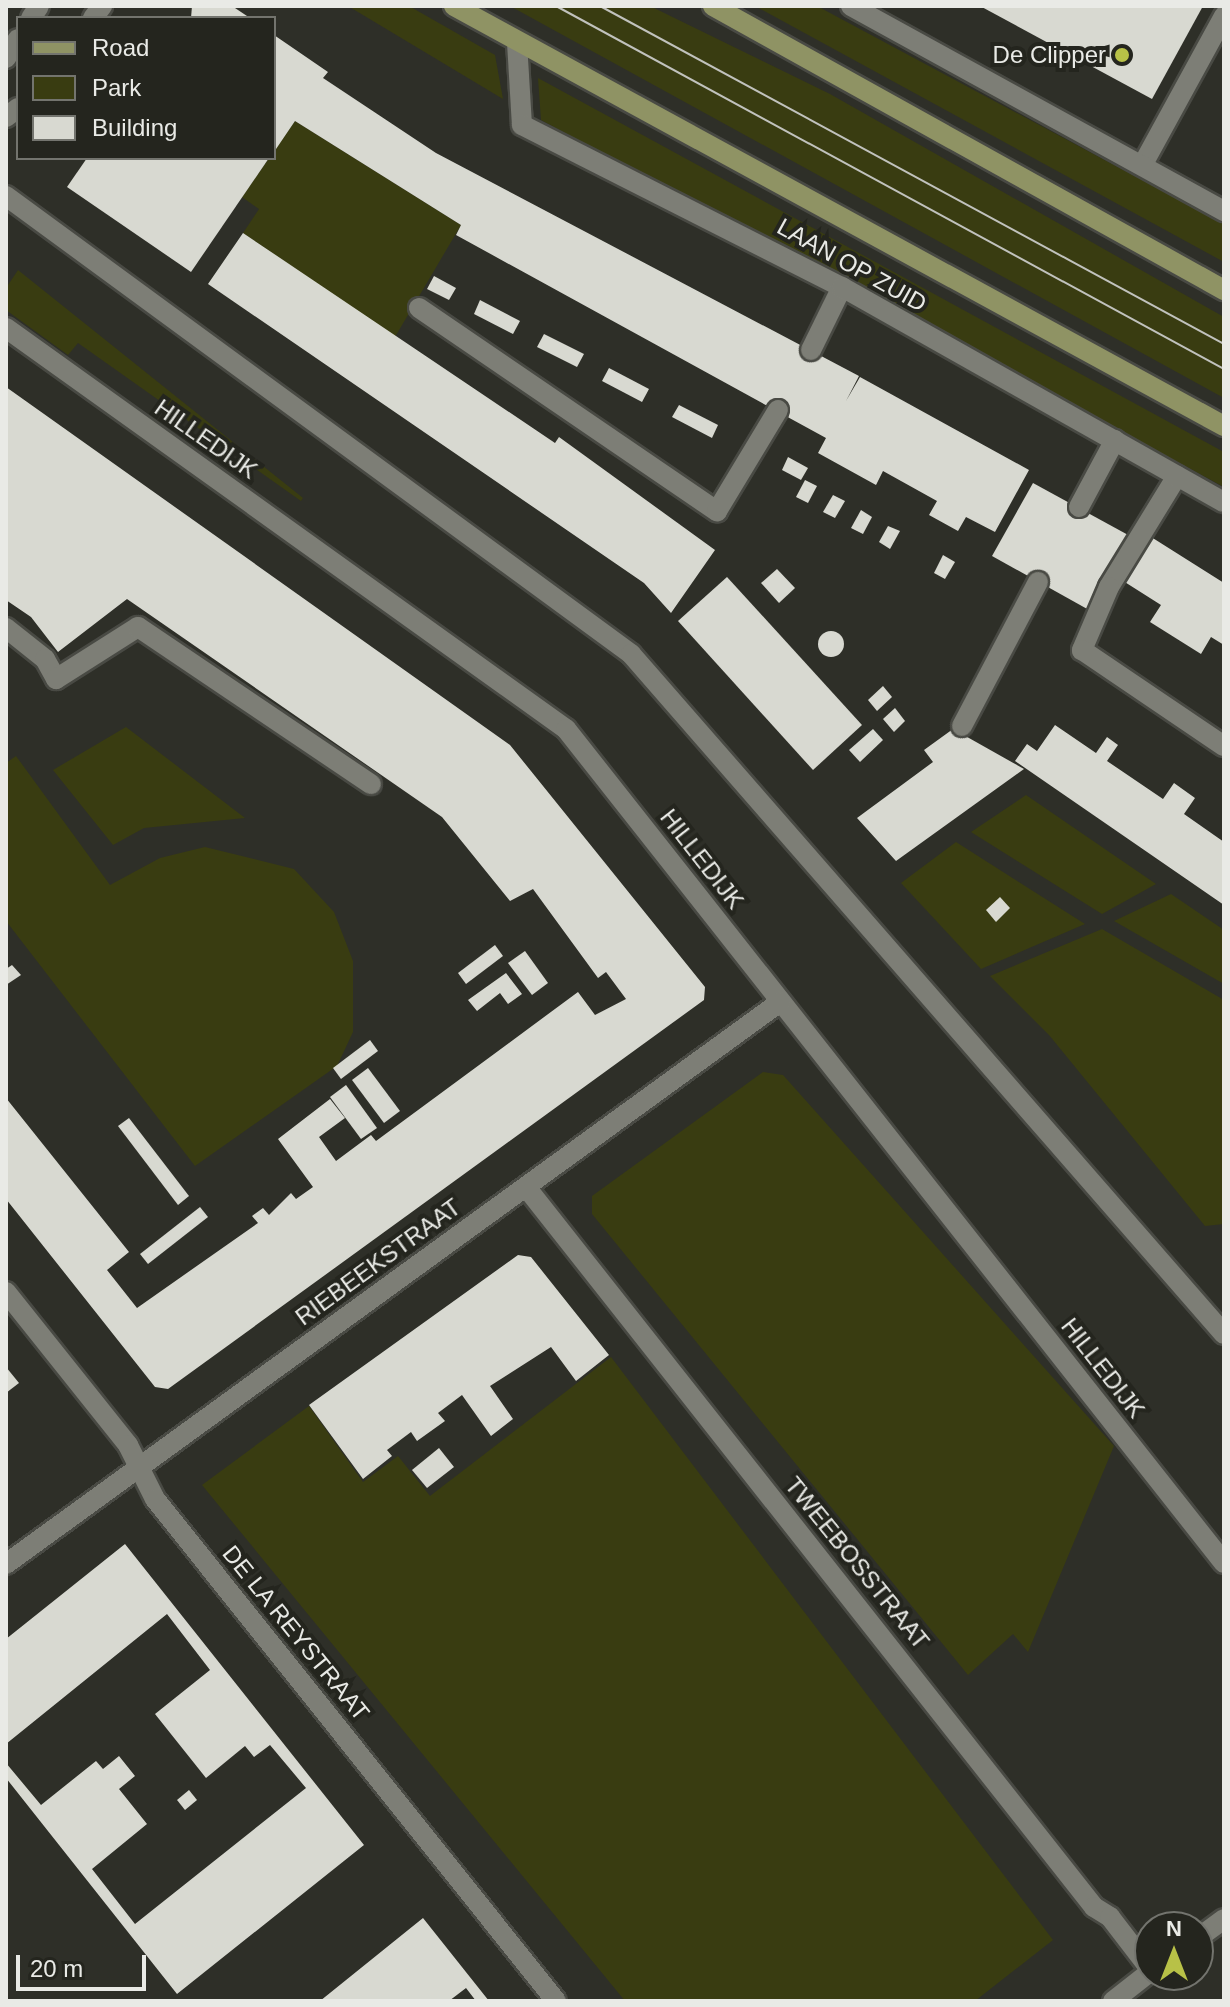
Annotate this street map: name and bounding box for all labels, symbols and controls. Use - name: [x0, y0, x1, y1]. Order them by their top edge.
- legend: [16, 16, 276, 160]
- text: Road: [92, 34, 149, 61]
- place label: De Clipper: [993, 41, 1106, 69]
- marker: De Clipper: [1113, 46, 1131, 64]
- text: Park: [92, 74, 141, 101]
- text: Building: [92, 114, 177, 141]
- street label: LAAN OP ZUID: [772, 212, 932, 318]
- street label: HILLEDIJK: [149, 393, 263, 485]
- street label: HILLEDIJK: [654, 803, 750, 915]
- street label: RIEBEEKSTRAAT: [290, 1192, 466, 1332]
- street label: HILLEDIJK: [1055, 1312, 1151, 1424]
- street label: TWEEBOSSTRAAT: [779, 1471, 935, 1655]
- street label: DE LA REYSTRAAT: [216, 1539, 376, 1727]
- north arrow: [1134, 1911, 1214, 1991]
- text: N: [1166, 1916, 1182, 1941]
- scale bar: [20, 1939, 150, 1989]
- text: 20 m: [30, 1955, 83, 1982]

